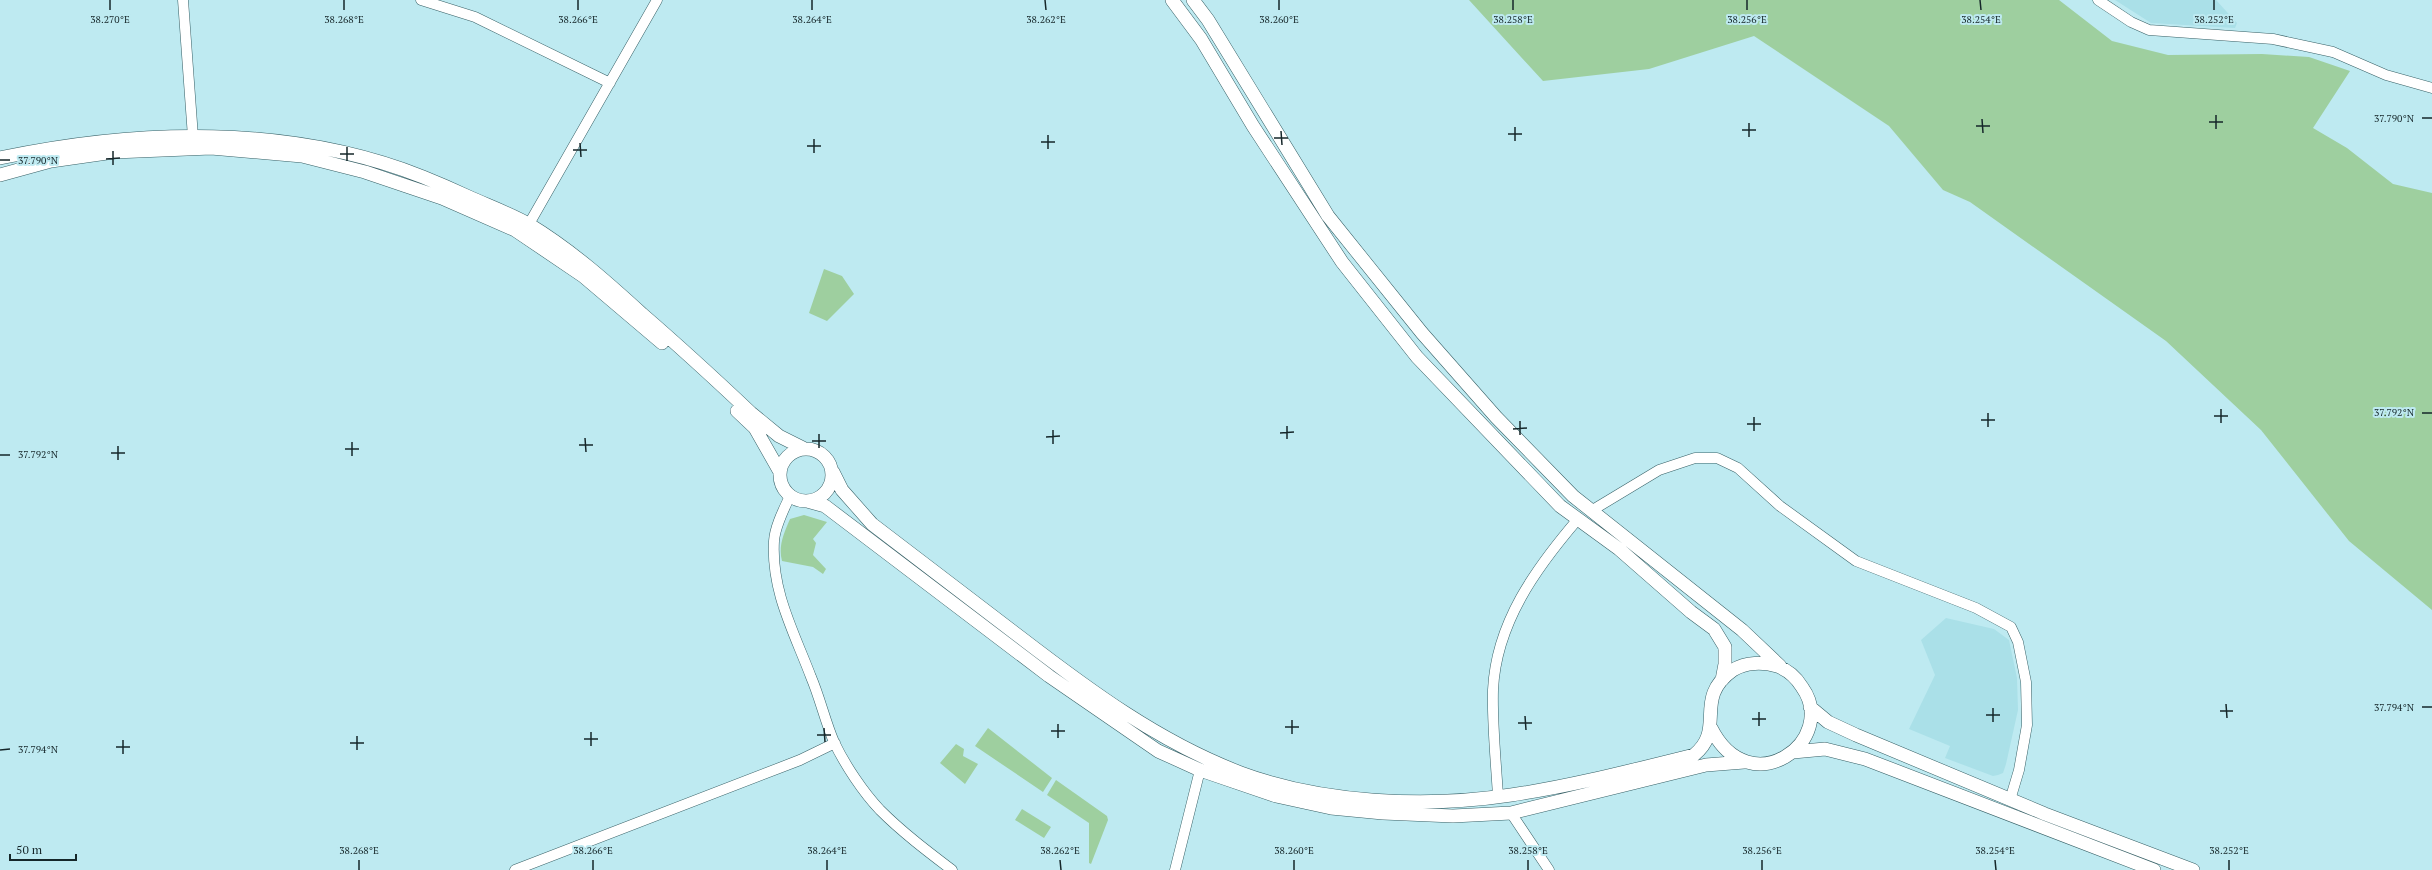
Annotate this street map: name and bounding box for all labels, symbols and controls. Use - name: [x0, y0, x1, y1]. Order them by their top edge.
- text: 38.270°E: [90, 13, 130, 26]
- text: 38.268°E: [324, 13, 364, 26]
- text: 38.266°E: [558, 13, 598, 26]
- text: 38.264°E: [792, 13, 832, 26]
- text: 38.262°E: [1026, 13, 1066, 26]
- text: 38.260°E: [1259, 13, 1299, 26]
- text: 38.258°E: [1493, 13, 1533, 26]
- text: 38.256°E: [1727, 13, 1767, 26]
- text: 38.254°E: [1961, 13, 2001, 26]
- text: 38.252°E: [2194, 13, 2234, 26]
- text: 37.790°N: [2374, 112, 2415, 125]
- text: 37.790°N: [18, 154, 59, 167]
- text: 37.792°N: [2374, 406, 2415, 419]
- text: 37.792°N: [18, 448, 59, 461]
- text: 37.794°N: [2374, 701, 2415, 714]
- text: 37.794°N: [18, 743, 59, 756]
- scale bar: [10, 836, 76, 862]
- text: 50 m: [16, 842, 43, 857]
- text: 38.268°E: [339, 844, 379, 857]
- text: 38.266°E: [573, 844, 613, 857]
- text: 38.264°E: [807, 844, 847, 857]
- text: 38.262°E: [1040, 844, 1080, 857]
- text: 38.260°E: [1274, 844, 1314, 857]
- text: 38.258°E: [1508, 844, 1548, 857]
- text: 38.256°E: [1742, 844, 1782, 857]
- text: 38.254°E: [1975, 844, 2015, 857]
- text: 38.252°E: [2209, 844, 2249, 857]

